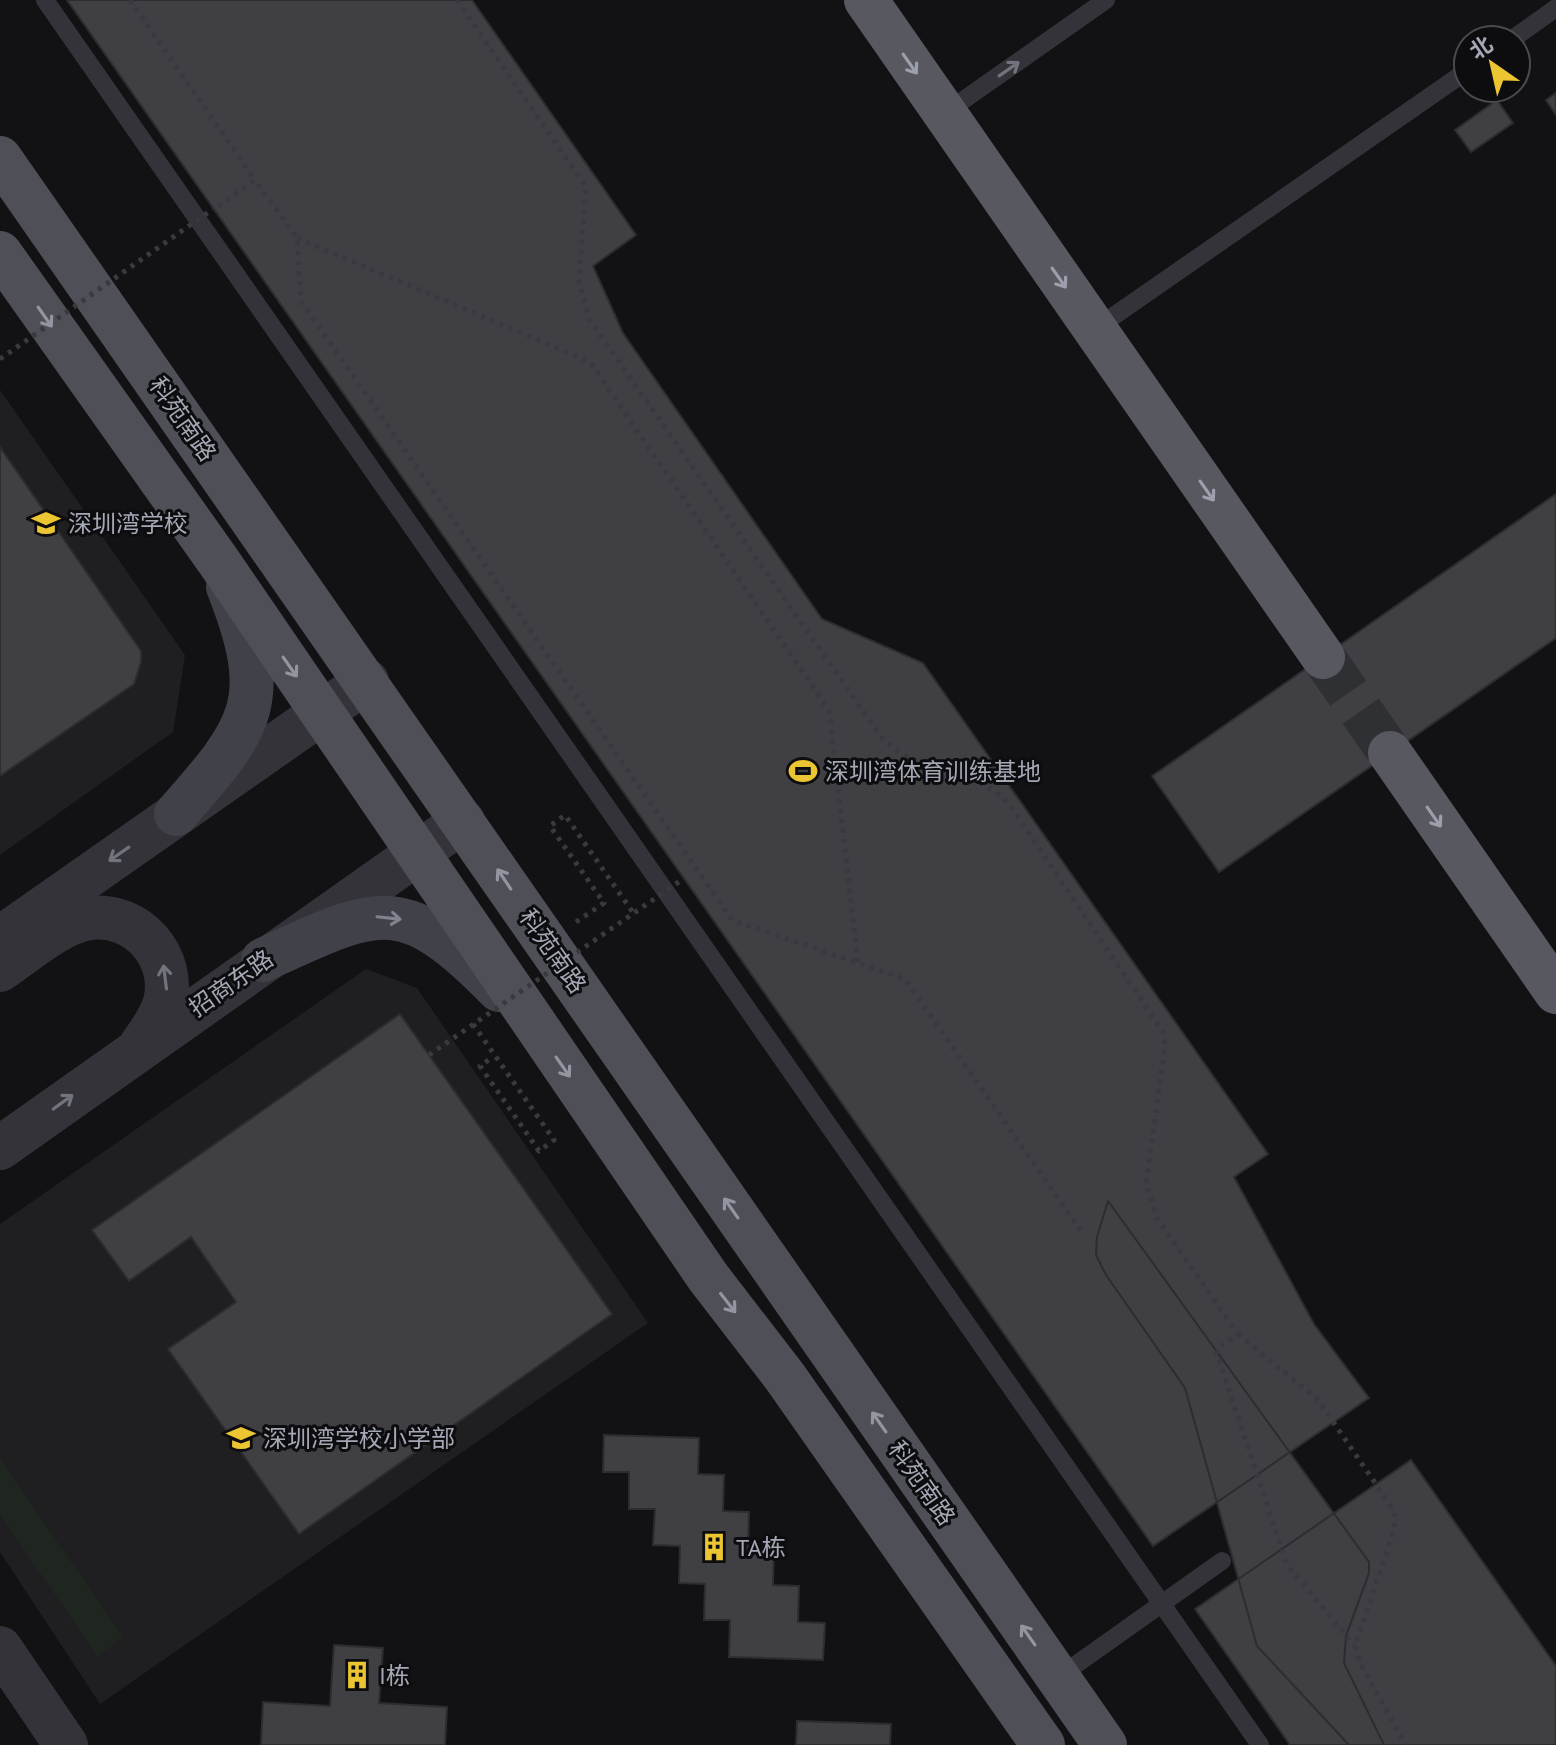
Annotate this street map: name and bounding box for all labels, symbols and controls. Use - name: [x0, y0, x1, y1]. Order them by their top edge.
- north arrow: [1452, 24, 1532, 104]
- text: 北: [1464, 30, 1498, 65]
- one-way arrow: [901, 53, 918, 74]
- one-way arrow: [997, 61, 1019, 77]
- one-way arrow: [1051, 266, 1067, 288]
- one-way arrow: [37, 305, 53, 327]
- street label: 科苑南路: [143, 371, 223, 467]
- one-way arrow: [1199, 479, 1215, 501]
- school or university icon: 深圳湾学校: [31, 508, 61, 538]
- place label: 深圳湾学校: [68, 508, 188, 539]
- one-way arrow: [282, 656, 298, 678]
- sports icon: 深圳湾体育训练基地: [788, 756, 818, 786]
- place label: 深圳湾体育训练基地: [825, 756, 1041, 787]
- one-way arrow: [1426, 806, 1442, 828]
- one-way arrow: [109, 846, 131, 862]
- one-way arrow: [495, 869, 512, 891]
- street label: 科苑南路: [513, 903, 593, 999]
- one-way arrow: [375, 911, 401, 926]
- street label: 招商东路: [183, 943, 279, 1023]
- one-way arrow: [157, 964, 172, 990]
- one-way arrow: [555, 1056, 571, 1078]
- one-way arrow: [52, 1094, 74, 1110]
- one-way arrow: [723, 1198, 739, 1220]
- one-way arrow: [720, 1292, 737, 1313]
- one-way arrow: [871, 1411, 887, 1433]
- school or university icon: 深圳湾学校小学部: [226, 1423, 256, 1453]
- place label: 深圳湾学校小学部: [263, 1423, 455, 1454]
- street label: 科苑南路: [882, 1435, 962, 1531]
- building icon: TA栋: [699, 1532, 729, 1562]
- place label: TA栋: [736, 1532, 786, 1563]
- one-way arrow: [1020, 1625, 1036, 1647]
- building icon: I栋: [342, 1660, 372, 1690]
- place label: I栋: [379, 1660, 410, 1691]

